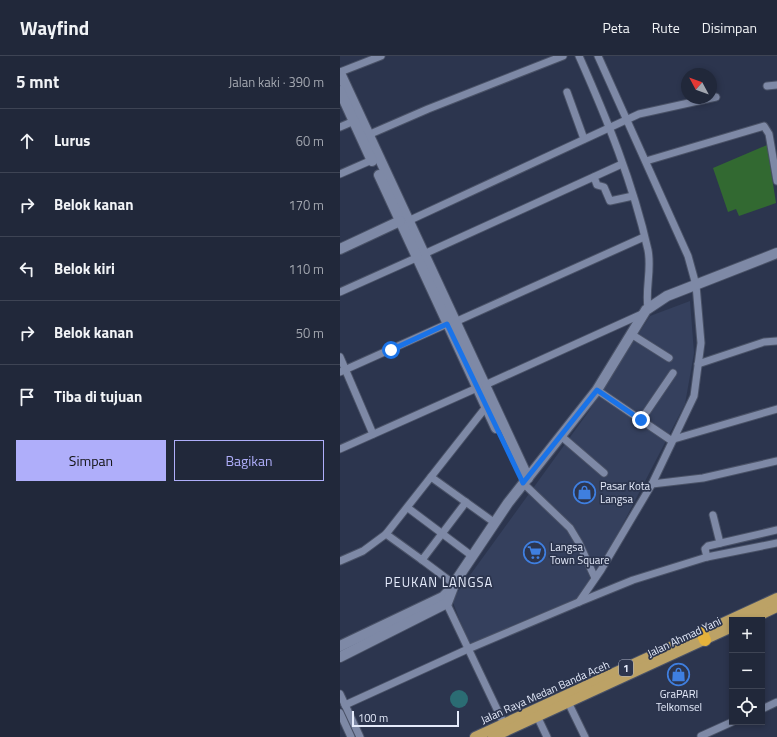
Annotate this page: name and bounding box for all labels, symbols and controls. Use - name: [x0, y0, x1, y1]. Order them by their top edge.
- text: Wayfind: [20, 13, 89, 42]
- text: Peta: [603, 17, 630, 38]
- text: Rute: [652, 17, 680, 38]
- text: Disimpan: [702, 17, 757, 38]
- north arrow: [681, 68, 717, 104]
- text: 5 mnt: [16, 69, 59, 95]
- text: Jalan kaki · 390 m: [228, 72, 324, 92]
- text: Lurus: [54, 129, 90, 152]
- icon: ahead: [16, 130, 38, 152]
- text: 60 m: [296, 131, 324, 151]
- text: Belok kanan: [54, 193, 134, 216]
- icon: right: [16, 194, 38, 216]
- text: 170 m: [288, 195, 324, 215]
- text: Belok kiri: [54, 257, 115, 280]
- icon: left: [16, 258, 38, 280]
- text: 110 m: [288, 259, 324, 279]
- text: Belok kanan: [54, 321, 134, 344]
- icon: right: [16, 322, 38, 344]
- text: 50 m: [296, 323, 324, 343]
- route start: [382, 341, 400, 359]
- text: Tiba di tujuan: [54, 385, 142, 408]
- icon: arrive: [16, 386, 38, 408]
- route end: [632, 411, 650, 429]
- button: Simpan: [16, 440, 166, 481]
- button: Bagikan: [174, 440, 324, 481]
- place label: Pasar Kota Langsa: [600, 478, 651, 507]
- shop icon: Pasar Kota Langsa: [572, 479, 598, 505]
- place label: Langsa Town Square: [550, 539, 610, 568]
- supermarket icon: Langsa Town Square: [522, 540, 548, 566]
- district label: PEUKAN LANGSA: [385, 572, 493, 592]
- street label: Jalan Ahmad Yani: [645, 613, 723, 661]
- map controls: [729, 617, 765, 725]
- button: +: [729, 617, 765, 653]
- button: −: [729, 653, 765, 689]
- street label: Jalan Raya Medan Banda Aceh: [478, 656, 612, 728]
- road number: 1: [619, 660, 633, 676]
- shop icon: GraPARI Telkomsel: [666, 661, 692, 687]
- place label: GraPARI Telkomsel: [656, 686, 702, 715]
- button: locate: [729, 689, 765, 725]
- scale bar: [352, 709, 459, 728]
- text: 100 m: [358, 710, 388, 726]

